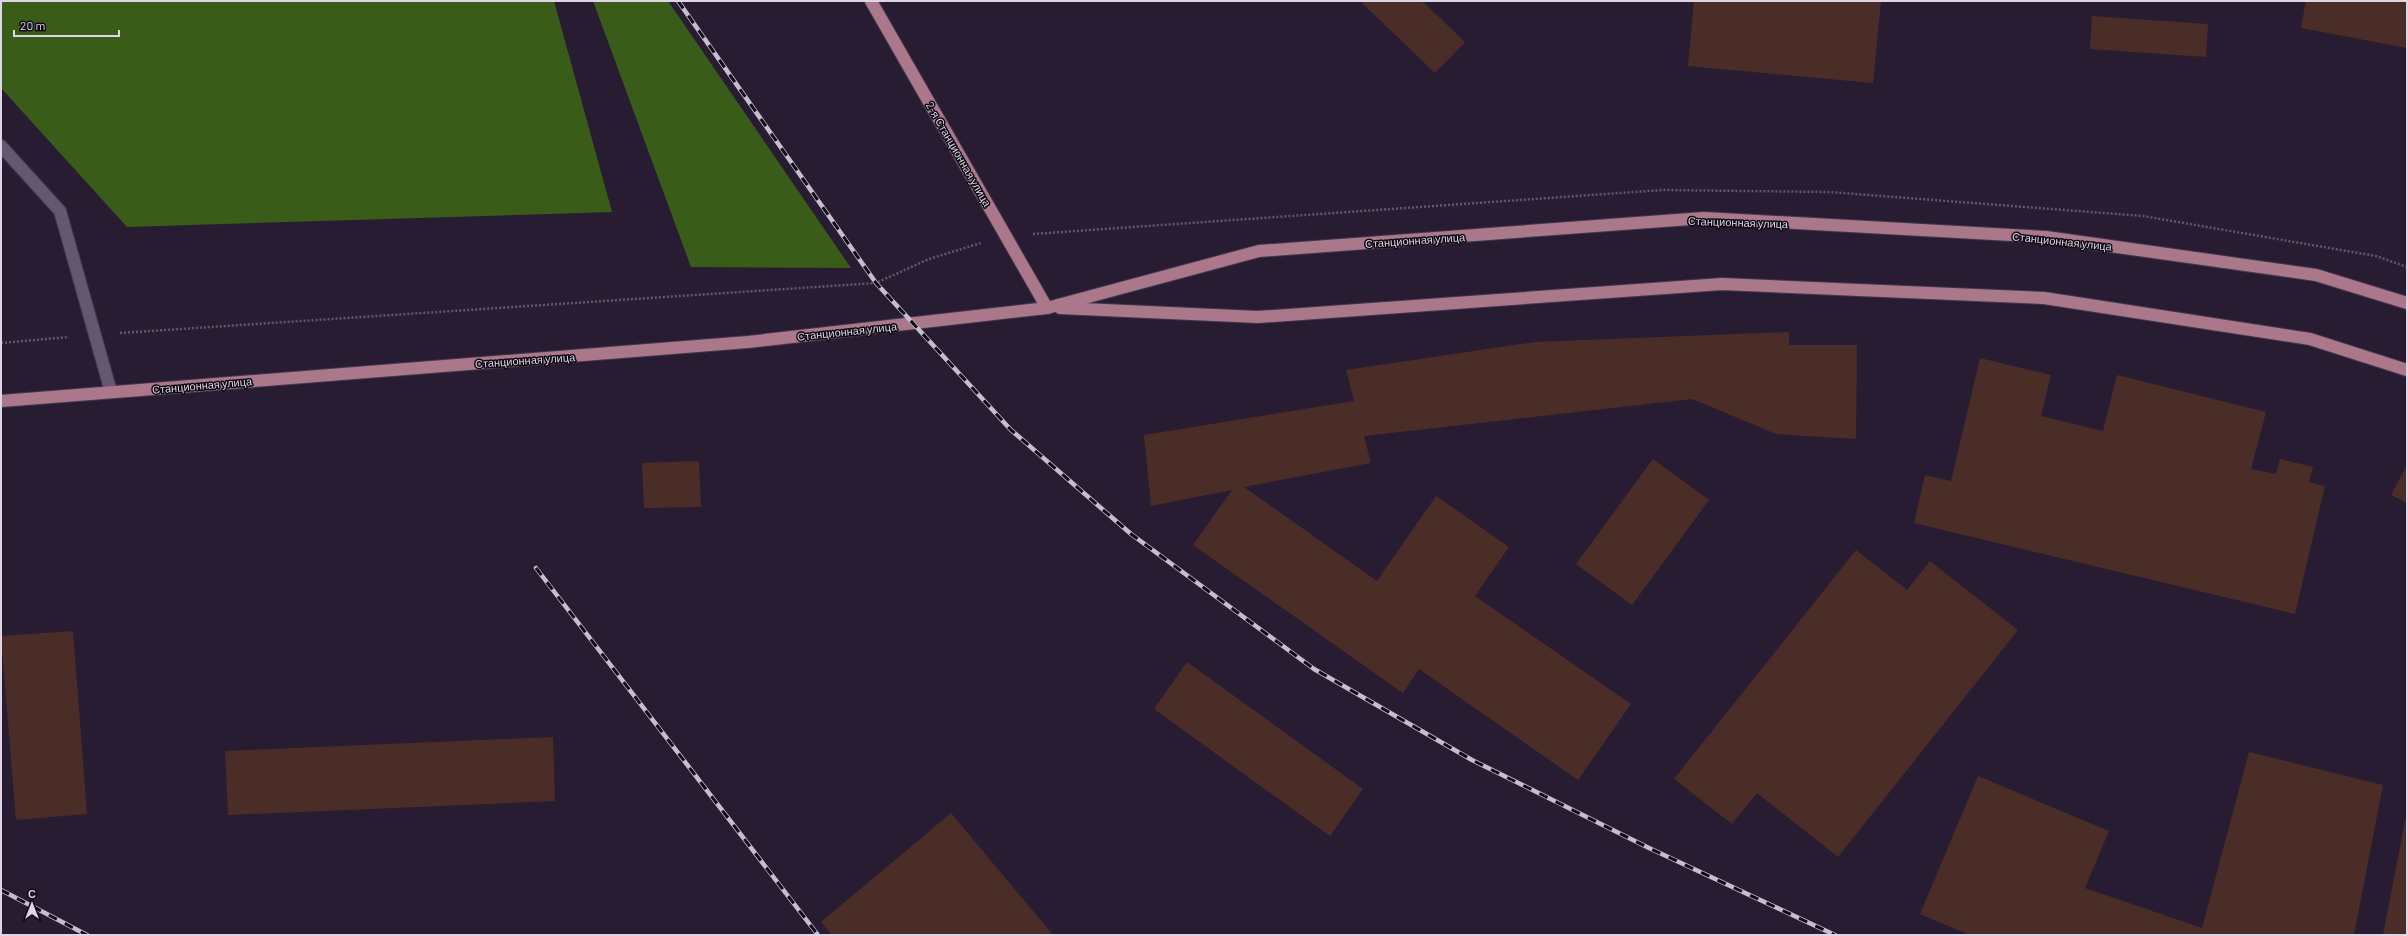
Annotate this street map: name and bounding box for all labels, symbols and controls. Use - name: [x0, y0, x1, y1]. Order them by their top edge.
- scale bar: [14, 12, 119, 38]
- text: 20 m: [20, 18, 46, 32]
- street label: 2-я Станционная улица: [924, 99, 995, 209]
- street label: Станционная улица: [1688, 214, 1789, 230]
- street label: Станционная улица: [2011, 229, 2113, 253]
- street label: Станционная улица: [1365, 230, 1466, 250]
- street label: Станционная улица: [796, 319, 898, 343]
- street label: Станционная улица: [475, 350, 576, 370]
- street label: Станционная улица: [151, 374, 253, 396]
- north arrow: [12, 884, 52, 924]
- text: С: [28, 887, 36, 900]

